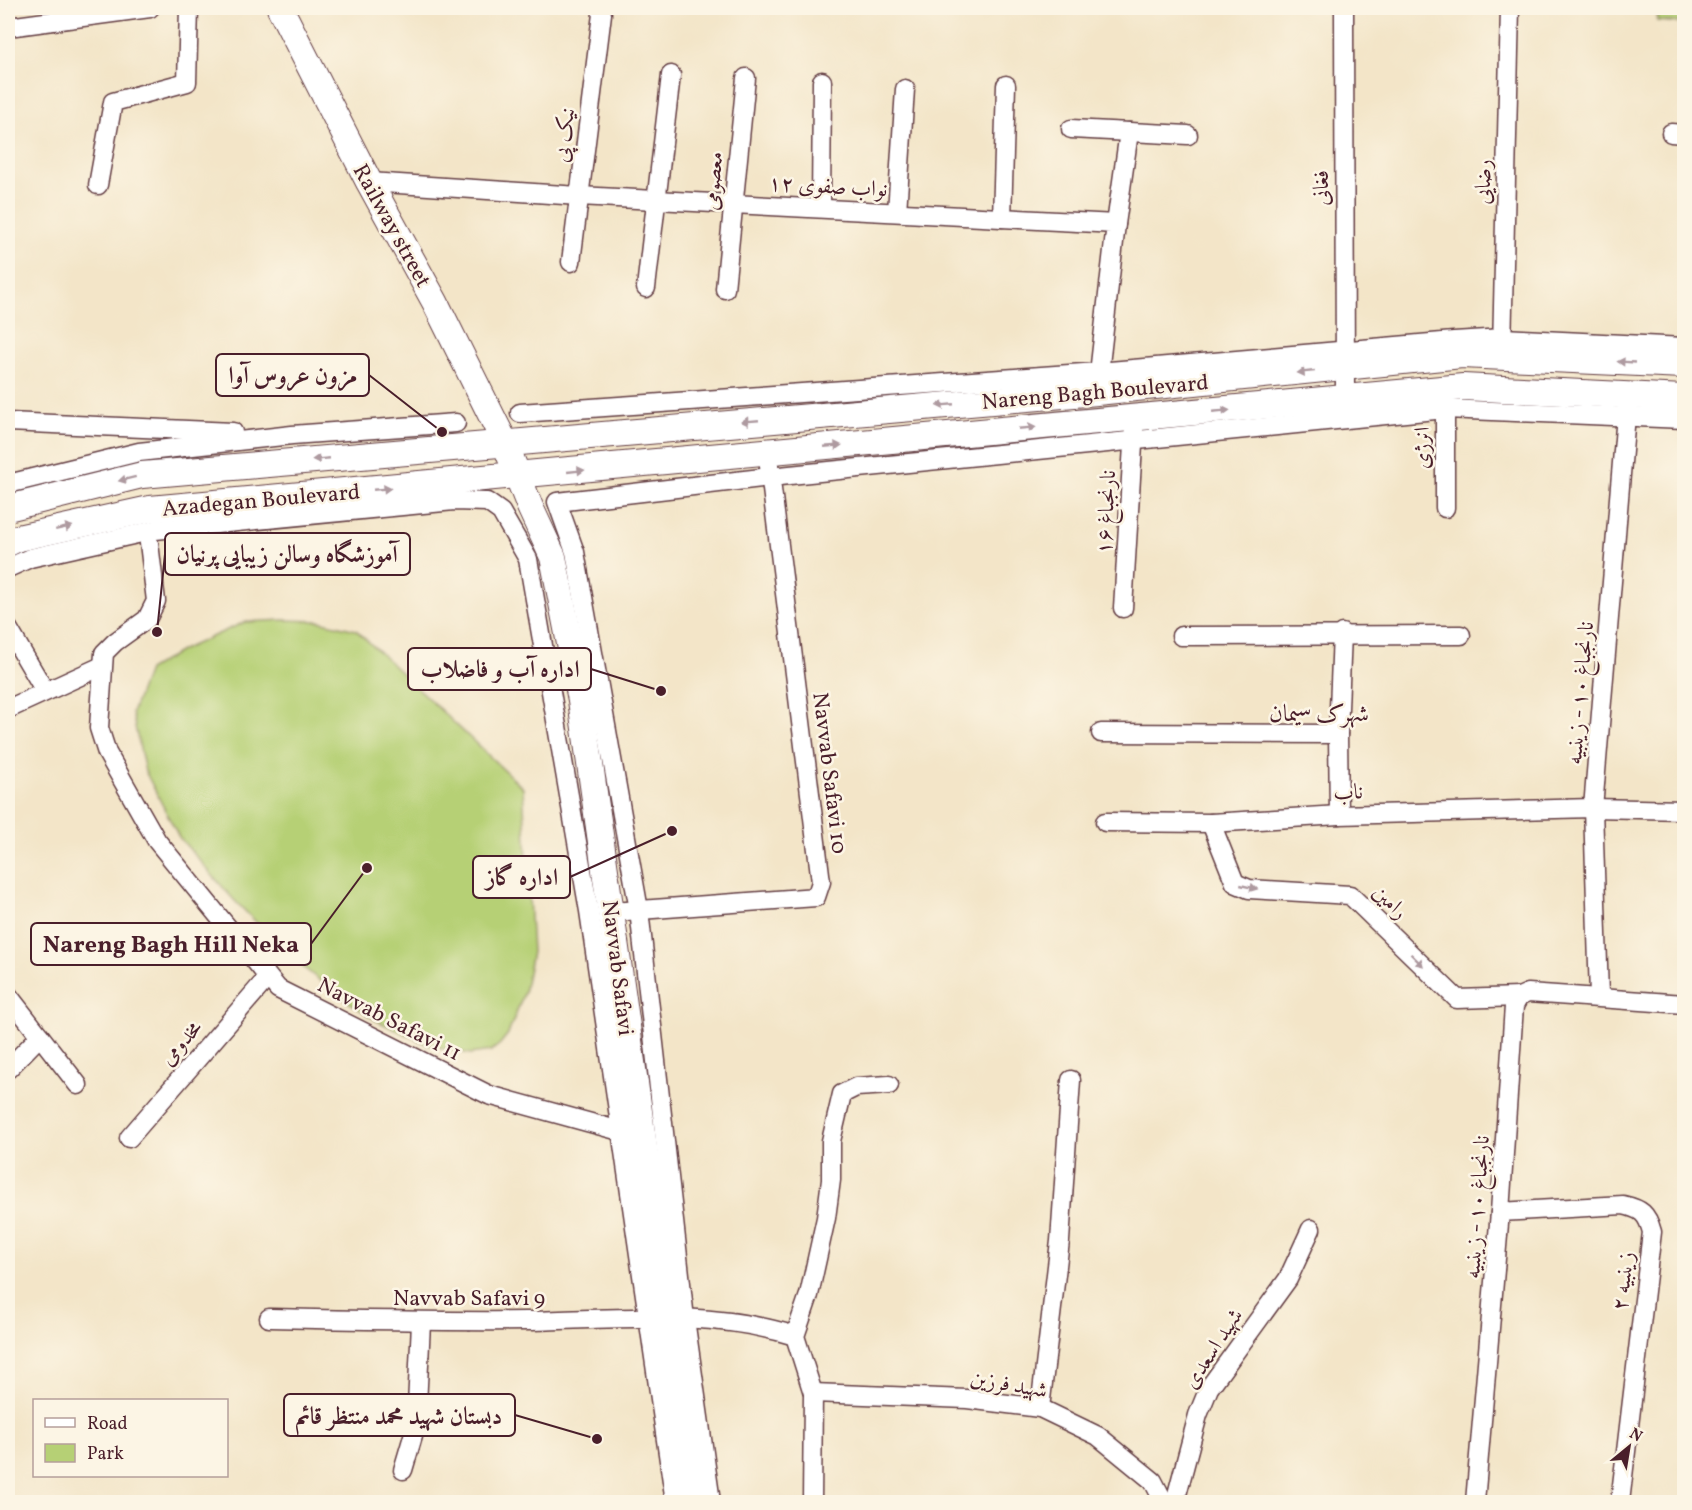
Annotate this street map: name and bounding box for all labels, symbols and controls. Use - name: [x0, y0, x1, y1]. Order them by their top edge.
- street label: نیک پی: [547, 106, 584, 165]
- street label: معصومی: [696, 150, 733, 212]
- street label: Railway street: [344, 159, 438, 294]
- street label: رضایی: [1469, 159, 1500, 205]
- street label: نواب صفوی ۱۲: [767, 169, 888, 206]
- street label: فغانی: [1307, 170, 1338, 206]
- callout: مزون عروس آوا: [216, 354, 369, 396]
- one-way arrow: [1617, 358, 1636, 367]
- text: مزون عروس آوا: [229, 360, 357, 394]
- one-way arrow: [1297, 367, 1316, 377]
- street label: Nareng Bagh Boulevard: [980, 368, 1210, 419]
- one-way arrow: [935, 400, 954, 410]
- one-way arrow: [1212, 406, 1231, 416]
- one-way arrow: [741, 416, 760, 426]
- one-way arrow: [1017, 423, 1036, 433]
- street label: انرژی: [1408, 427, 1439, 469]
- one-way arrow: [823, 441, 842, 451]
- one-way arrow: [312, 454, 331, 464]
- one-way arrow: [566, 466, 585, 476]
- street label: نارنجباغ ۱۶: [1090, 469, 1126, 555]
- one-way arrow: [118, 474, 137, 484]
- street label: Azadegan Boulevard: [161, 477, 362, 526]
- one-way arrow: [372, 484, 391, 493]
- one-way arrow: [55, 523, 74, 532]
- callout: آموزشگاه وسالن زیبایی پرنیان: [165, 533, 410, 575]
- text: آموزشگاه وسالن زیبایی پرنیان: [176, 538, 400, 573]
- street label: نارنجباغ ۱۰ - زینبیه: [1560, 620, 1604, 766]
- callout: اداره آب و فاضلاب: [408, 648, 591, 690]
- text: اداره آب و فاضلاب: [420, 654, 580, 688]
- street label: Navvab Safavi 10: [803, 691, 854, 856]
- district label: شهرک سیمان: [1269, 698, 1369, 732]
- street label: ناب: [1333, 777, 1363, 810]
- callout: اداره گاز: [473, 856, 570, 898]
- text: اداره گاز: [483, 862, 558, 896]
- street label: رامین: [1365, 878, 1414, 927]
- one-way arrow: [1240, 883, 1259, 892]
- street label: Navvab Safavi: [593, 899, 640, 1038]
- callout: Nareng Bagh Hill Neka: [31, 923, 311, 965]
- text: Nareng Bagh Hill Neka: [43, 929, 299, 963]
- one-way arrow: [1409, 953, 1423, 967]
- street label: Navvab Safavi 11: [311, 971, 466, 1070]
- street label: مخدومی: [153, 1014, 211, 1073]
- street label: نارنجباغ ۱۰ - زینبیه: [1458, 1134, 1500, 1280]
- street label: زینبیه ۲: [1605, 1250, 1643, 1313]
- street label: Navvab Safavi 9: [393, 1284, 545, 1315]
- street label: شهید اسعدی: [1177, 1303, 1252, 1396]
- street label: شهید فرزین: [967, 1363, 1050, 1408]
- callout: دبستان شهید محمد منتظر قائم: [284, 1394, 515, 1436]
- legend: [33, 1399, 228, 1477]
- text: دبستان شهید محمد منتظر قائم: [296, 1401, 502, 1437]
- text: Road: [87, 1412, 128, 1437]
- north arrow: [1599, 1417, 1659, 1477]
- text: N: [1625, 1423, 1646, 1448]
- text: Park: [87, 1442, 124, 1467]

